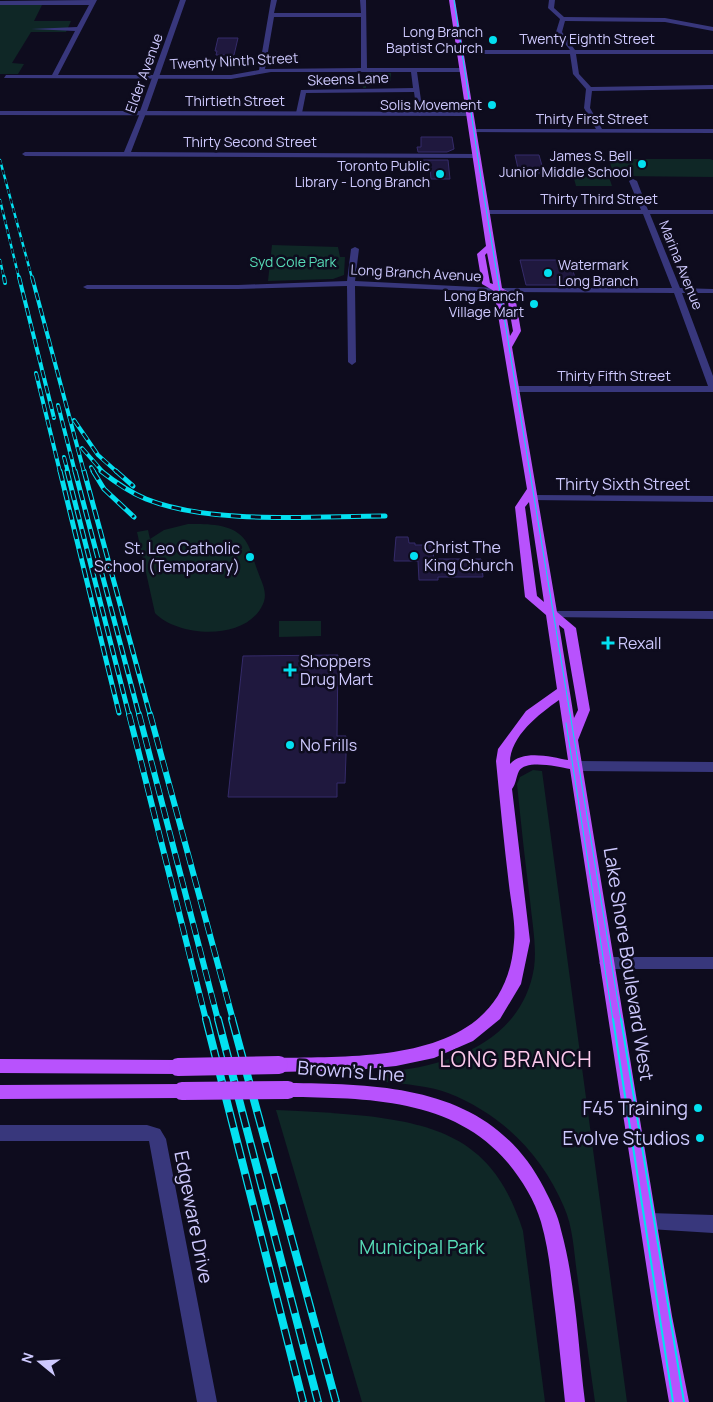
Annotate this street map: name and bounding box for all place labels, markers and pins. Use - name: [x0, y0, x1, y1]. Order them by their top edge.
- place label: Long Branch Baptist Church: [386, 22, 483, 57]
- marker: Long Branch Baptist Church: [487, 34, 499, 46]
- place label: Solis Movement: [380, 95, 482, 114]
- marker: Solis Movement: [486, 99, 498, 111]
- place label: James S. Bell Junior Middle School: [499, 146, 632, 181]
- place label: Toronto Public Library - Long Branch: [295, 156, 430, 191]
- marker: James S. Bell Junior Middle School: [636, 158, 648, 170]
- marker: Toronto Public Library - Long Branch: [434, 168, 446, 180]
- place label: Watermark Long Branch: [558, 255, 638, 290]
- marker: Watermark Long Branch: [542, 267, 554, 279]
- place label: Long Branch Village Mart: [444, 286, 524, 321]
- marker: Long Branch Village Mart: [528, 298, 540, 310]
- place label: Christ The King Church: [424, 536, 514, 576]
- place label: St. Leo Catholic School (Temporary): [94, 537, 240, 577]
- marker: Christ The King Church: [408, 550, 420, 562]
- marker: St. Leo Catholic School (Temporary): [244, 551, 256, 563]
- place label: Rexall: [618, 632, 662, 654]
- marker: Rexall: [602, 637, 614, 649]
- place label: Shoppers Drug Mart: [300, 650, 373, 690]
- marker: Shoppers Drug Mart: [284, 664, 296, 676]
- place label: No Frills: [300, 734, 357, 756]
- marker: No Frills: [284, 739, 296, 751]
- place label: F45 Training: [583, 1095, 688, 1121]
- marker: F45 Training: [692, 1102, 704, 1114]
- place label: Evolve Studios: [563, 1125, 690, 1151]
- marker: Evolve Studios: [694, 1132, 706, 1144]

